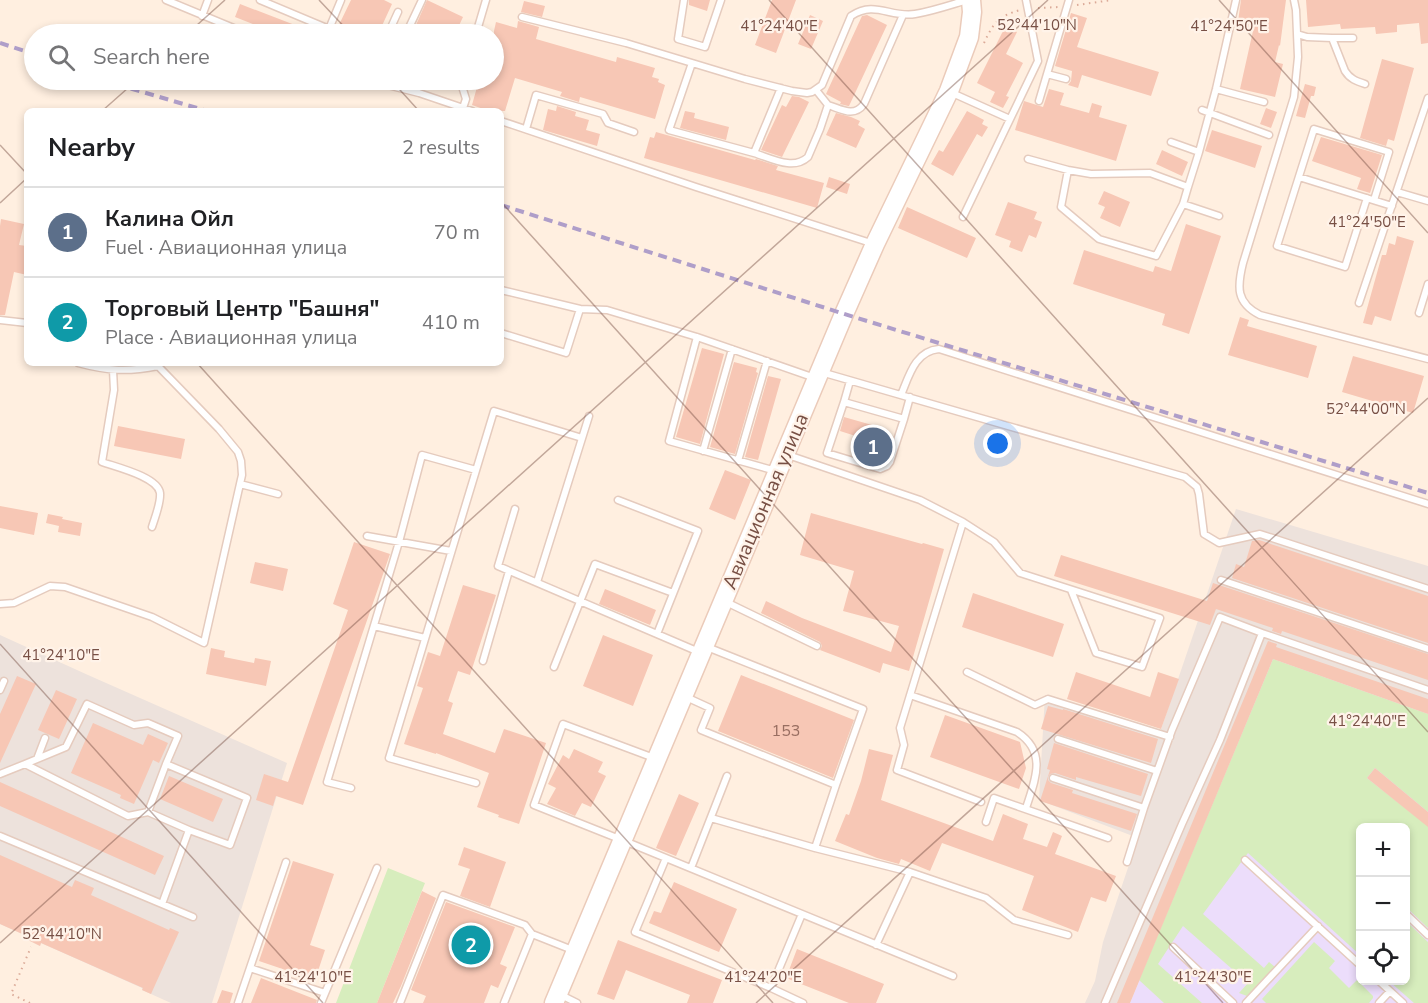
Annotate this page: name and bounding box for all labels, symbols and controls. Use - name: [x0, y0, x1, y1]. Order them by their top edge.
- text: 52°44'10"N: [997, 15, 1077, 35]
- text: 41°24'40"E: [740, 16, 818, 36]
- text: 41°24'50"E: [1190, 16, 1268, 36]
- search box: [24, 24, 504, 90]
- icon: search: [45, 41, 78, 74]
- text: Search here: [93, 42, 210, 72]
- text: Nearby: [48, 130, 135, 165]
- text: 2 results: [402, 134, 480, 161]
- text: Калина Ойл: [105, 204, 234, 234]
- text: 41°24'50"E: [1328, 212, 1406, 232]
- text: 1: [62, 219, 74, 246]
- text: 70 m: [434, 219, 480, 246]
- text: Fuel · Авиационная улица: [105, 234, 347, 261]
- text: Торговый Центр "Башня": [105, 294, 379, 324]
- text: 2: [62, 309, 74, 336]
- text: 410 m: [422, 309, 480, 336]
- text: Place · Авиационная улица: [105, 324, 358, 351]
- text: 52°44'00"N: [1326, 399, 1406, 419]
- street label: Авиационная улица: [716, 409, 815, 593]
- pin: 1: [854, 424, 892, 470]
- your location: [983, 429, 1012, 458]
- text: 41°24'10"E: [22, 645, 100, 665]
- text: 41°24'40"E: [1328, 711, 1406, 731]
- house number: 153: [772, 720, 800, 742]
- map controls: [1356, 823, 1410, 985]
- button: +: [1356, 823, 1410, 877]
- button: −: [1356, 877, 1410, 931]
- pin: 2: [452, 922, 490, 968]
- text: 52°44'10"N: [22, 924, 102, 944]
- button: locate: [1356, 931, 1410, 985]
- text: 41°24'10"E: [274, 967, 352, 987]
- text: 41°24'20"E: [724, 967, 802, 987]
- text: 41°24'30"E: [1174, 967, 1252, 987]

